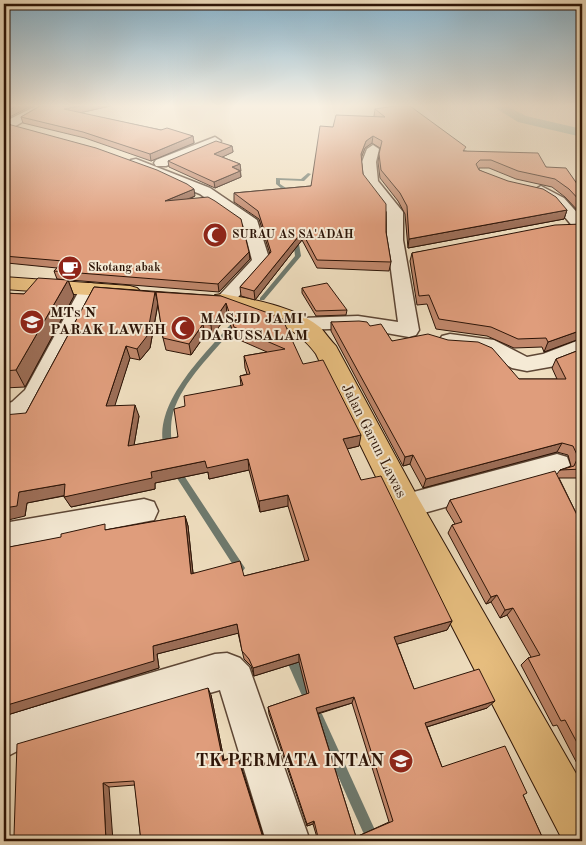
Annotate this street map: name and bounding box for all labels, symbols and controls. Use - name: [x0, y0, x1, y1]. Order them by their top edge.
- mosque icon: SURAU AS SA'ADAH: [202, 222, 228, 248]
- place label: SURAU AS SA'ADAH: [232, 229, 354, 241]
- cafe icon: Skotang abak: [57, 255, 83, 281]
- place label: Skotang abak: [88, 262, 161, 274]
- place label: MTs N PARAK LAWEH: [50, 306, 166, 338]
- school or university icon: MTs N PARAK LAWEH: [19, 309, 45, 335]
- place label: MASJID JAMI' DARUSSALAM: [200, 312, 308, 344]
- mosque icon: MASJID JAMI' DARUSSALAM: [170, 315, 196, 341]
- street label: Jalan Garun Lawas: [338, 381, 408, 501]
- school or university icon: TK PERMATA INTAN: [388, 748, 414, 774]
- place label: TK PERMATA INTAN: [196, 752, 384, 770]

